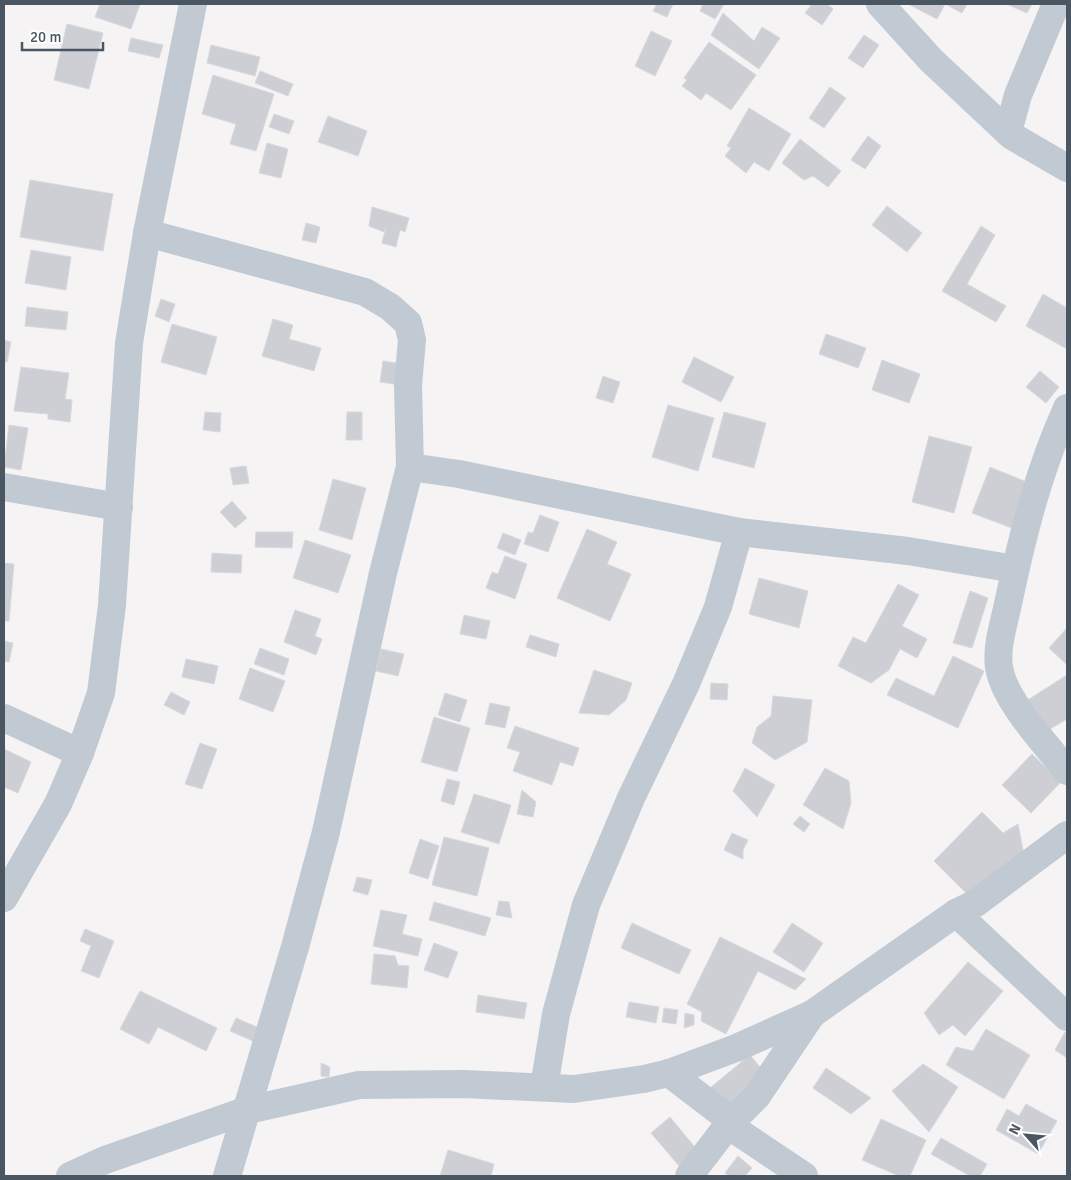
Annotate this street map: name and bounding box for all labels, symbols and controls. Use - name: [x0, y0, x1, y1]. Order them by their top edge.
- scale bar: [22, 20, 104, 52]
- text: 20 m: [30, 28, 61, 46]
- north arrow: [1001, 1110, 1051, 1160]
- text: N: [1005, 1121, 1025, 1138]

